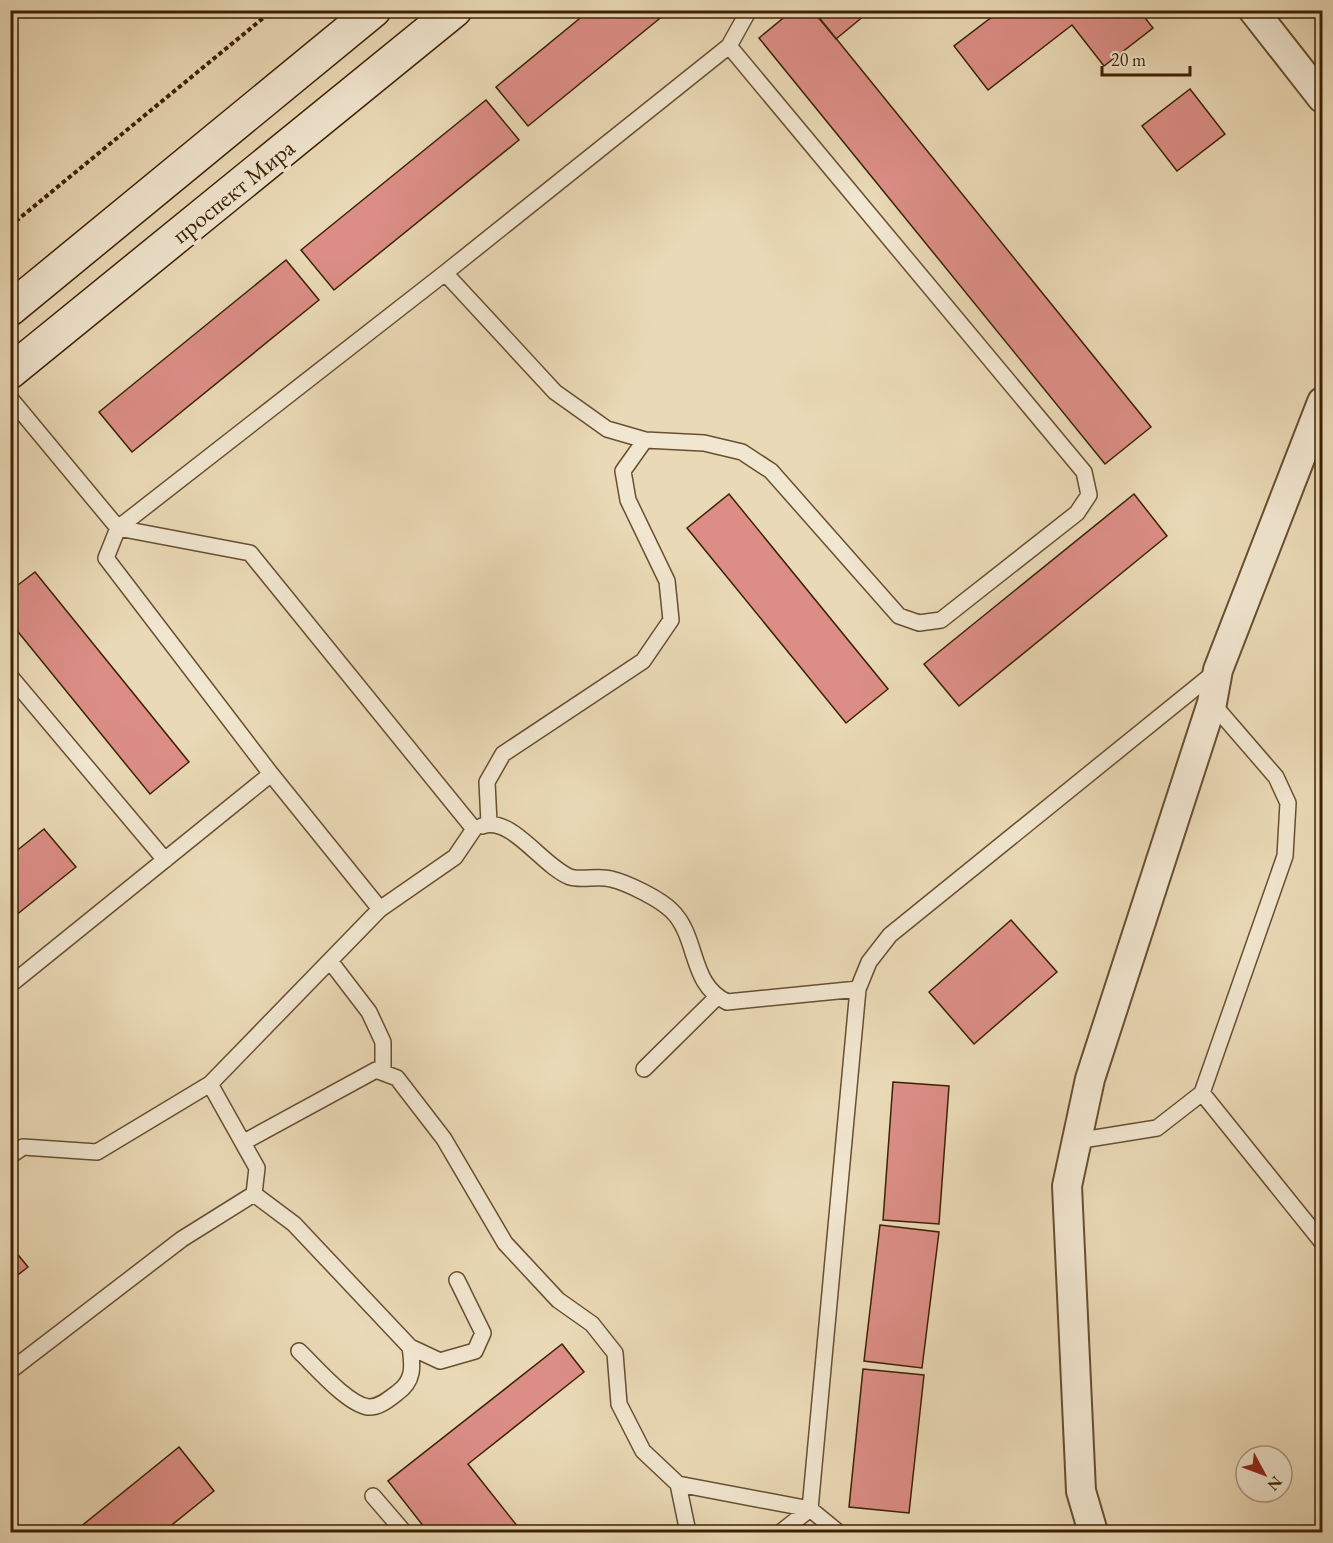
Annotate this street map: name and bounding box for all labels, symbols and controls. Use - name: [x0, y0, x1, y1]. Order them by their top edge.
- scale bar: [1102, 39, 1190, 77]
- text: 20 m: [1111, 48, 1146, 71]
- street label: проспект Мира: [165, 132, 301, 250]
- north arrow: [1234, 1444, 1294, 1504]
- text: N: [1263, 1472, 1287, 1495]

